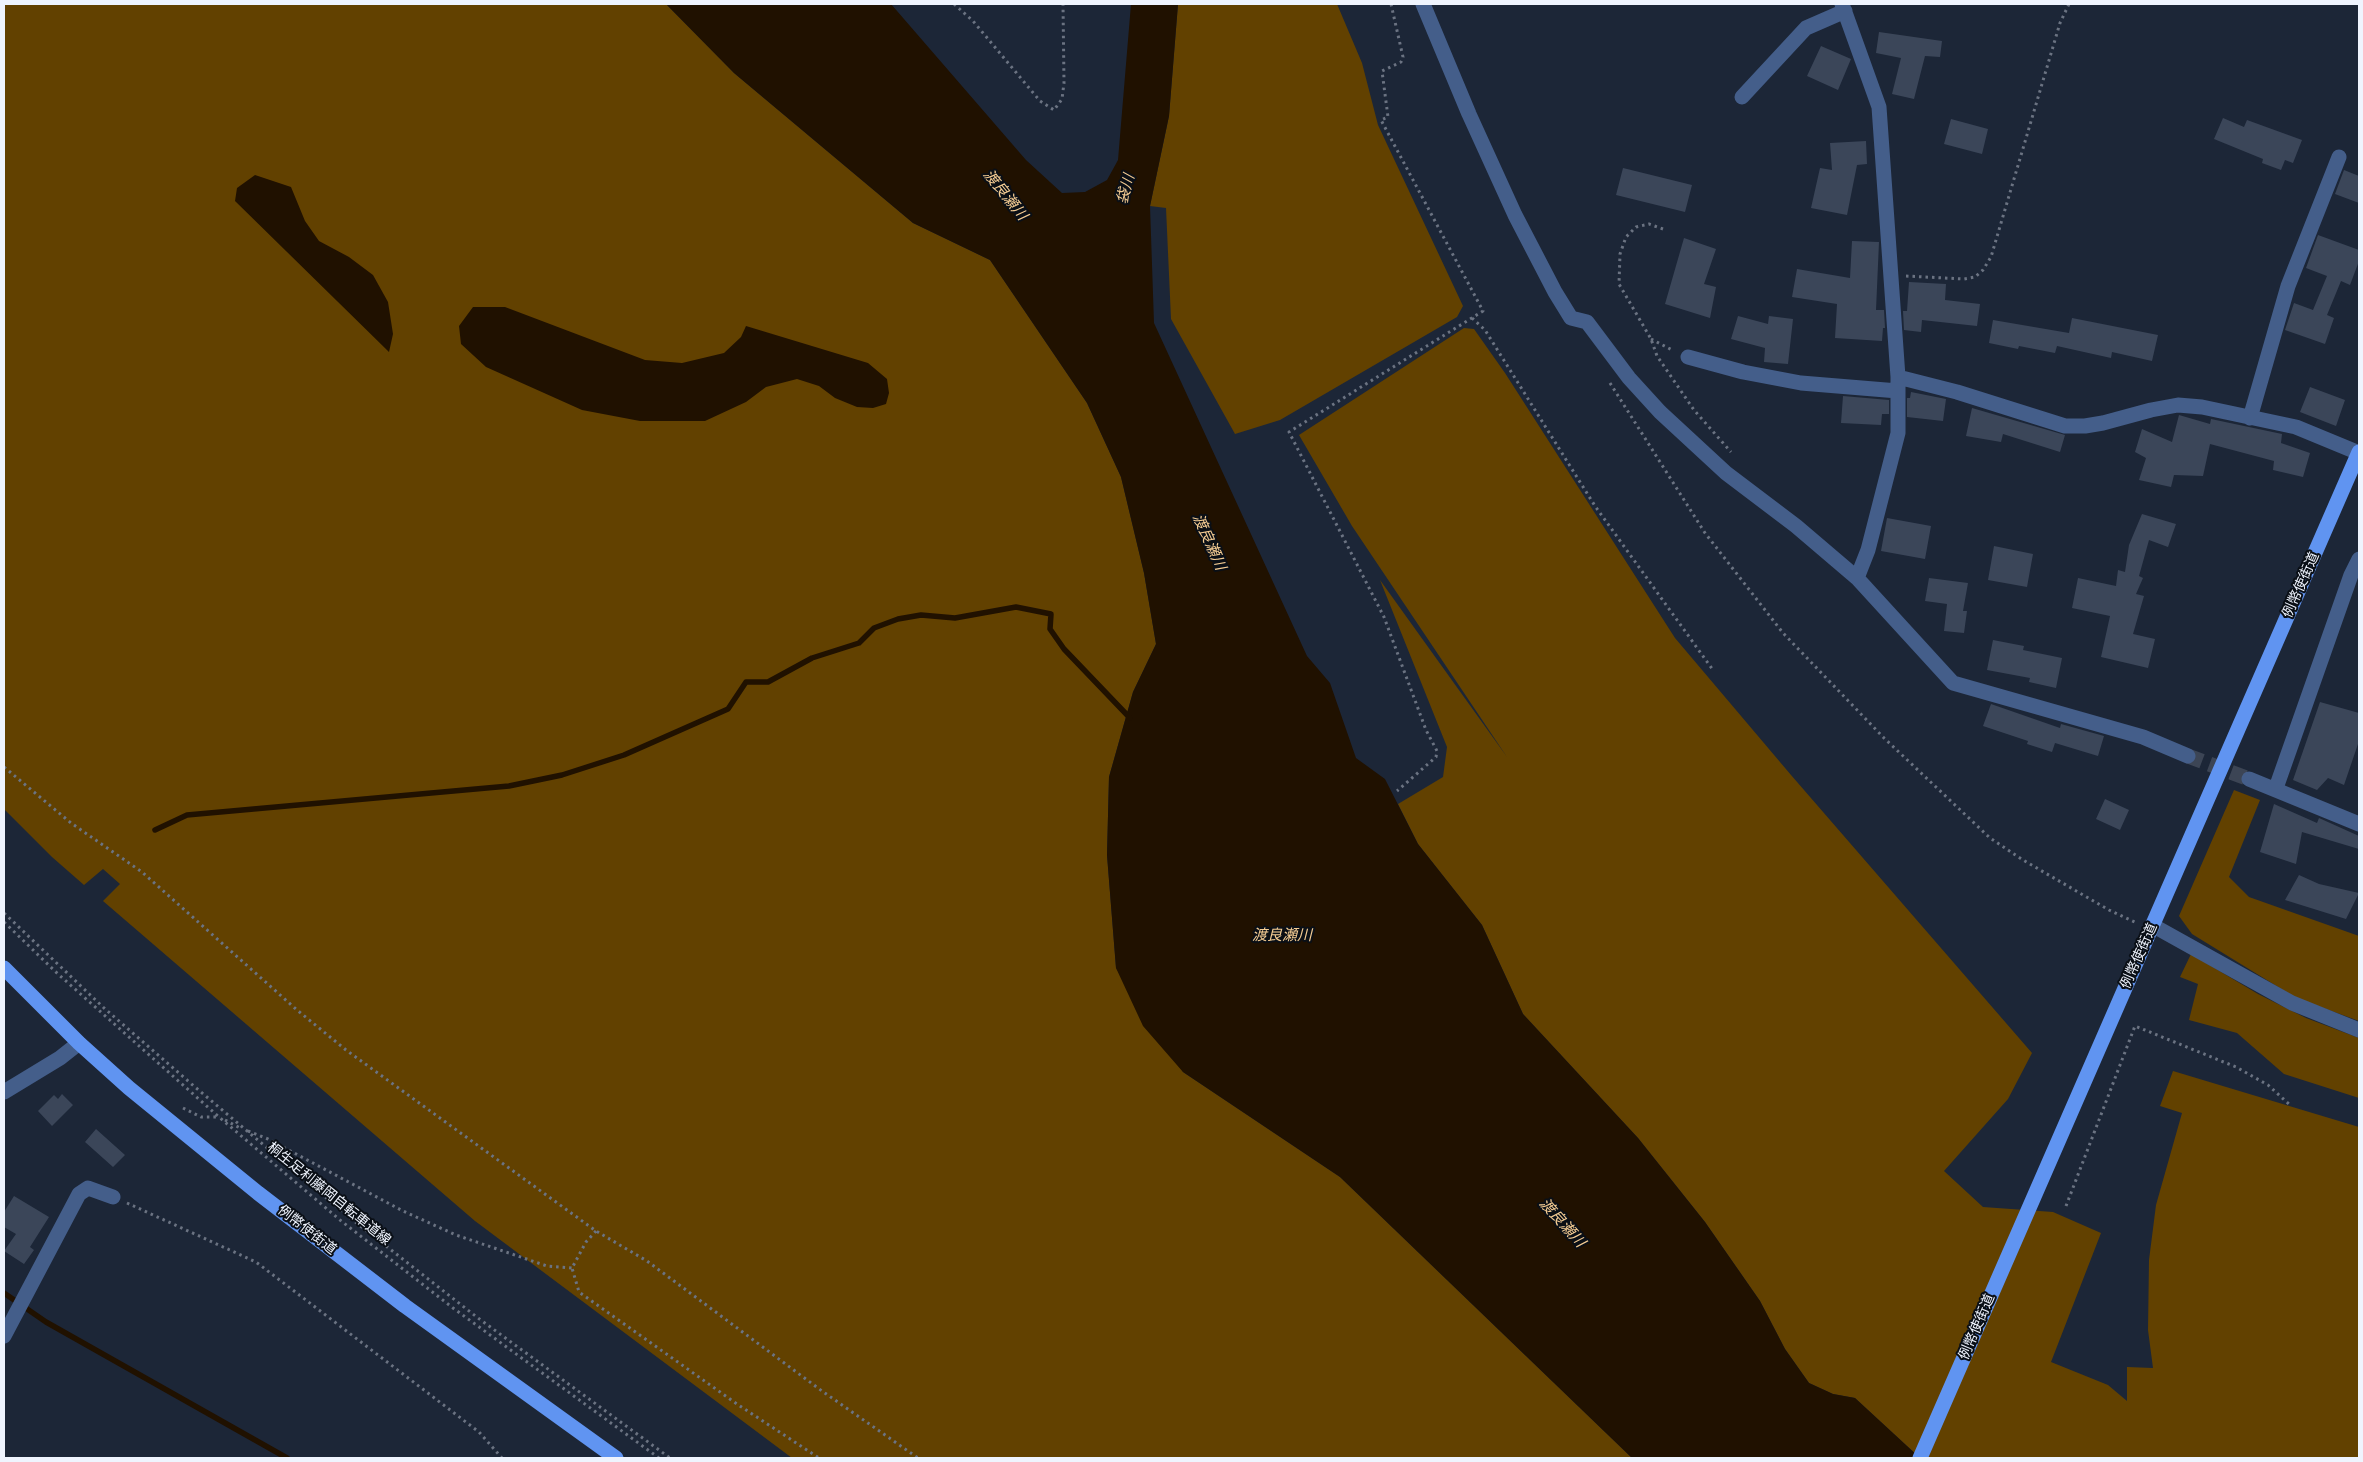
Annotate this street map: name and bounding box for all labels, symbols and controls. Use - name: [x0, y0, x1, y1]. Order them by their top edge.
- water label: 渡良瀬川: [979, 166, 1031, 224]
- water label: 袋川: [1113, 172, 1139, 206]
- water label: 渡良瀬川: [1189, 511, 1229, 573]
- street label: 例幣使街道: [2279, 550, 2323, 620]
- street label: 例幣使街道: [2117, 921, 2161, 991]
- water label: 渡良瀬川: [1252, 927, 1312, 945]
- street label: 桐生足利藤岡自転車道線: [264, 1139, 394, 1249]
- water label: 渡良瀬川: [1535, 1195, 1589, 1251]
- street label: 例幣使街道: [274, 1202, 340, 1258]
- street label: 例幣使街道: [1956, 1292, 1998, 1362]

